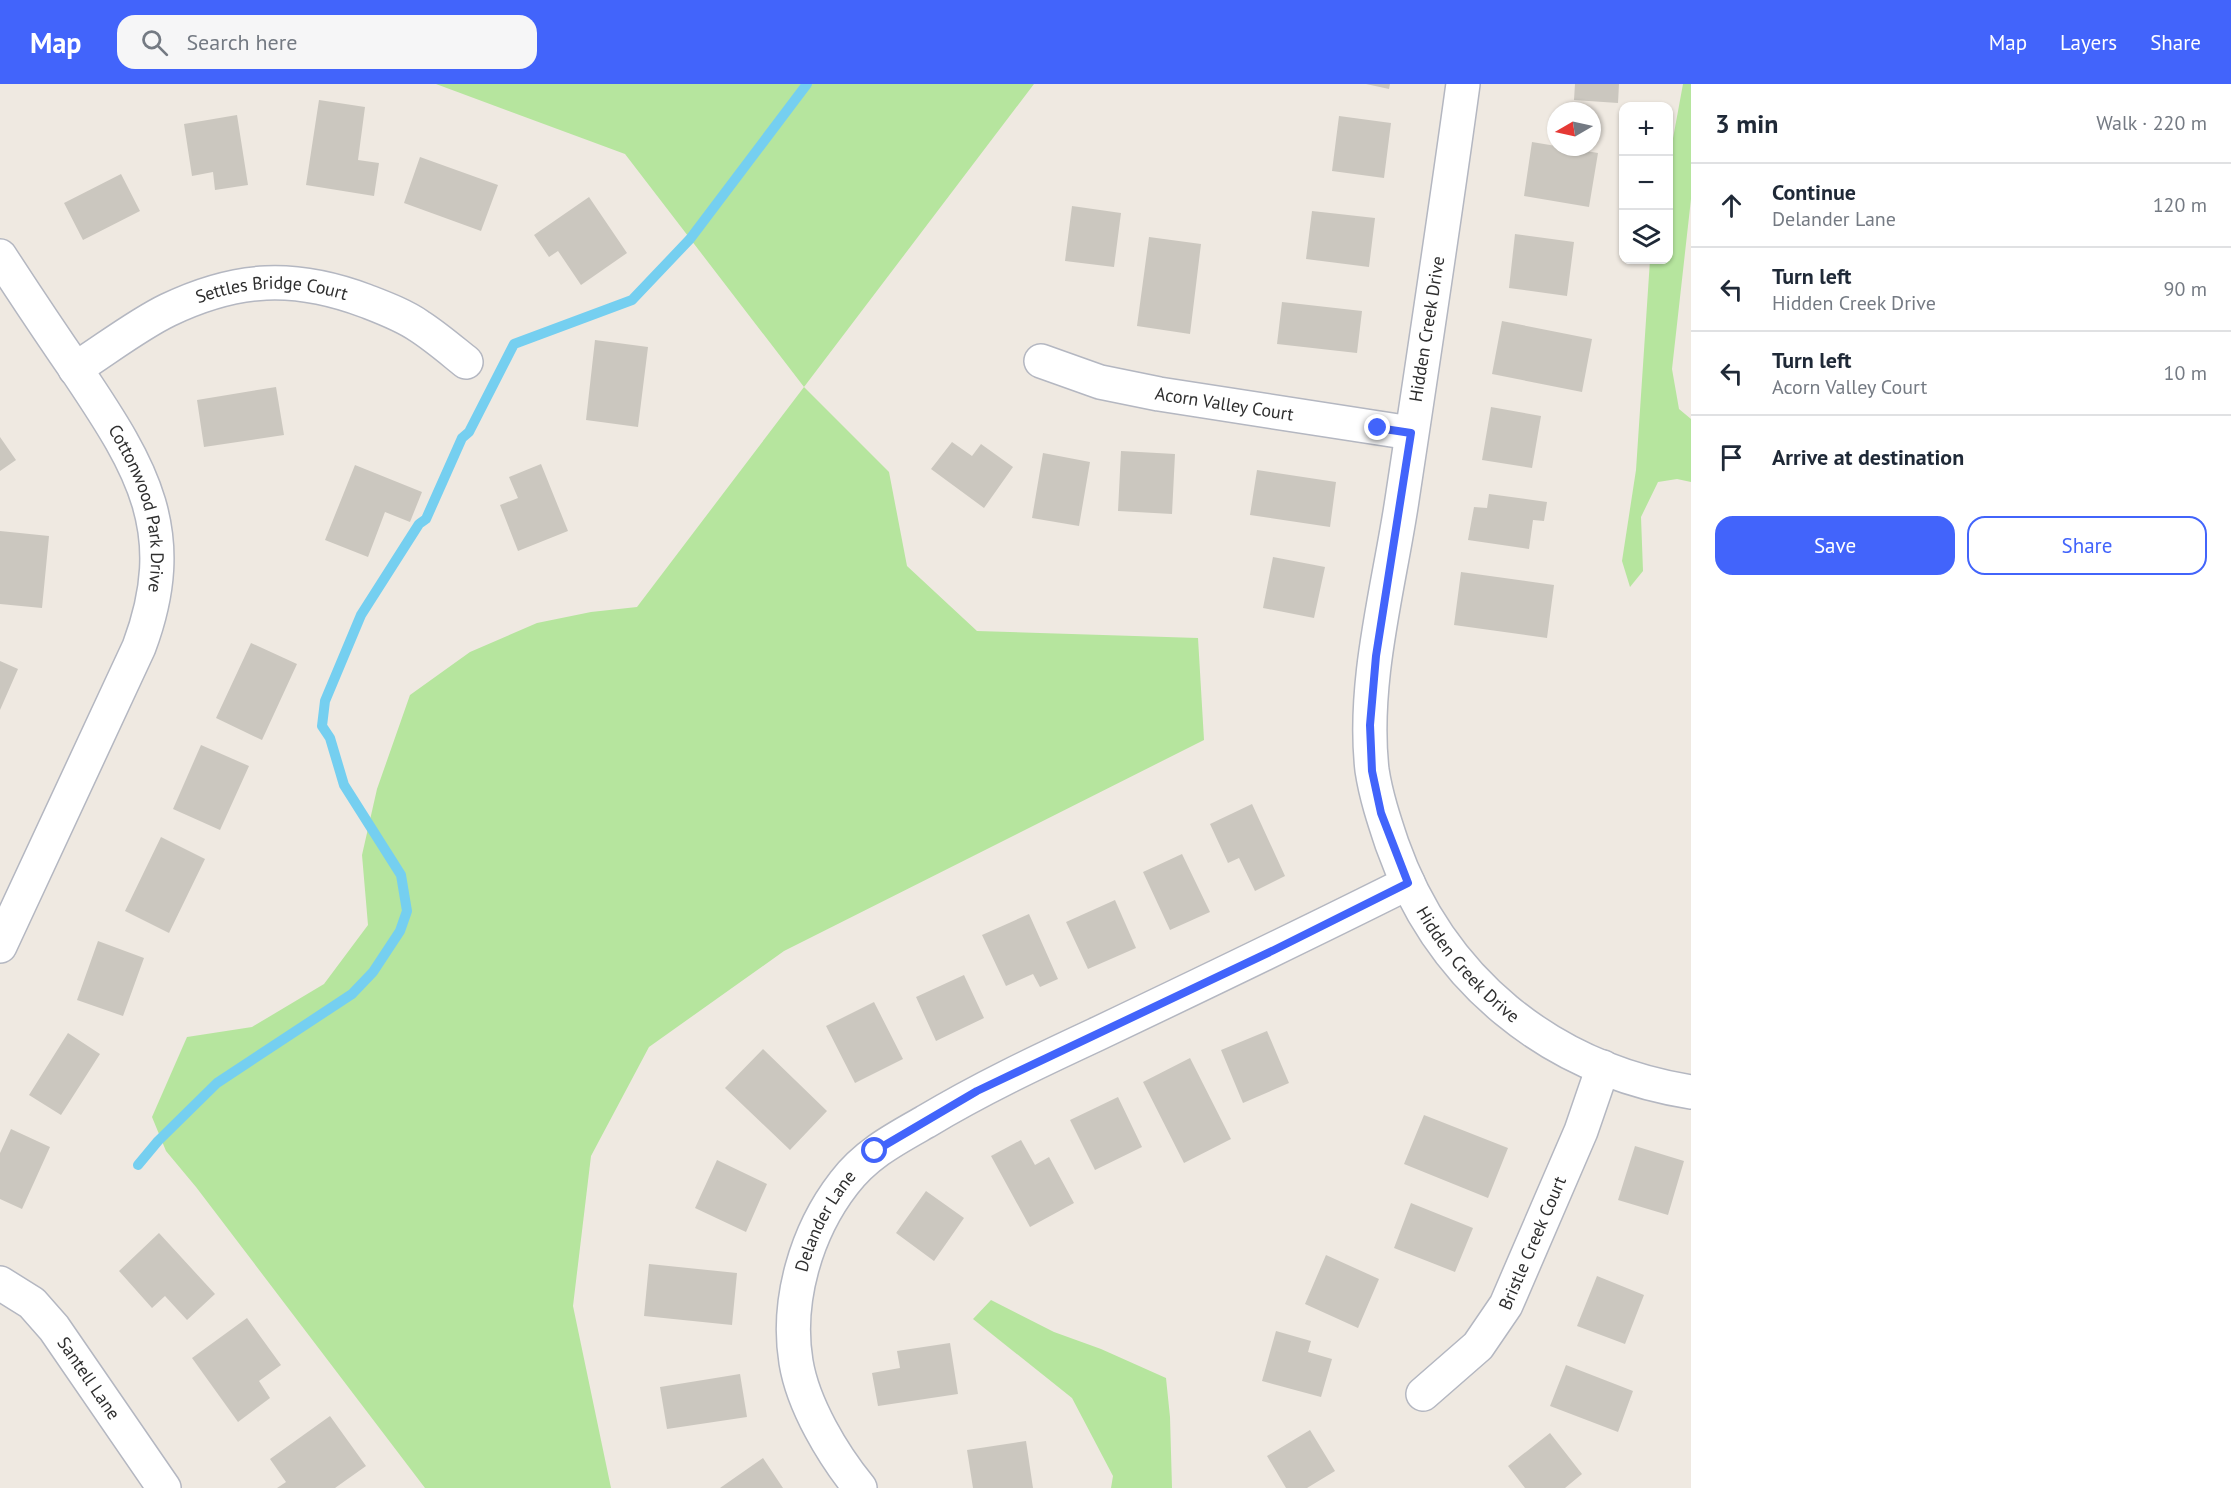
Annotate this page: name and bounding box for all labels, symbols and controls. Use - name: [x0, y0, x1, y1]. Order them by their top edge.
- search box: [117, 15, 537, 69]
- text: Map: [30, 24, 81, 61]
- icon: search: [138, 26, 171, 59]
- text: Search here: [186, 28, 297, 56]
- text: Map: [1989, 29, 2027, 56]
- text: Layers: [2060, 29, 2117, 56]
- text: Share: [2150, 29, 2201, 56]
- north arrow: [1547, 102, 1601, 156]
- map controls: [1619, 102, 1673, 264]
- button: +: [1619, 102, 1673, 156]
- text: 3 min: [1715, 107, 1778, 140]
- text: Walk · 220 m: [2096, 110, 2207, 136]
- button: −: [1619, 156, 1673, 210]
- text: Continue: [1772, 178, 1856, 206]
- icon: ahead: [1715, 189, 1748, 222]
- text: 120 m: [2153, 192, 2207, 218]
- text: Delander Lane: [1772, 206, 1896, 232]
- button: layers: [1619, 210, 1673, 264]
- street label: Hidden Creek Drive: [1404, 254, 1449, 404]
- text: Turn left: [1772, 262, 1852, 290]
- street label: Settles Bridge Court: [192, 271, 351, 308]
- icon: left: [1715, 273, 1748, 306]
- text: 90 m: [2164, 276, 2207, 302]
- text: Hidden Creek Drive: [1772, 290, 1936, 316]
- text: Turn left: [1772, 346, 1852, 374]
- icon: left: [1715, 357, 1748, 390]
- text: 10 m: [2164, 360, 2207, 386]
- text: Acorn Valley Court: [1772, 374, 1927, 400]
- street label: Acorn Valley Court: [1154, 382, 1295, 426]
- route end: [1364, 414, 1390, 440]
- street label: Cottonwood Park Drive: [103, 420, 169, 594]
- icon: arrive: [1715, 441, 1748, 474]
- text: Arrive at destination: [1772, 443, 1964, 471]
- button: Save: [1715, 516, 1955, 575]
- button: Share: [1967, 516, 2207, 575]
- street label: Hidden Creek Drive: [1411, 902, 1524, 1028]
- route start: [861, 1137, 887, 1163]
- street label: Delander Lane: [790, 1165, 861, 1274]
- street label: Bristle Creek Court: [1493, 1173, 1571, 1313]
- street label: Santell Lane: [52, 1332, 126, 1424]

